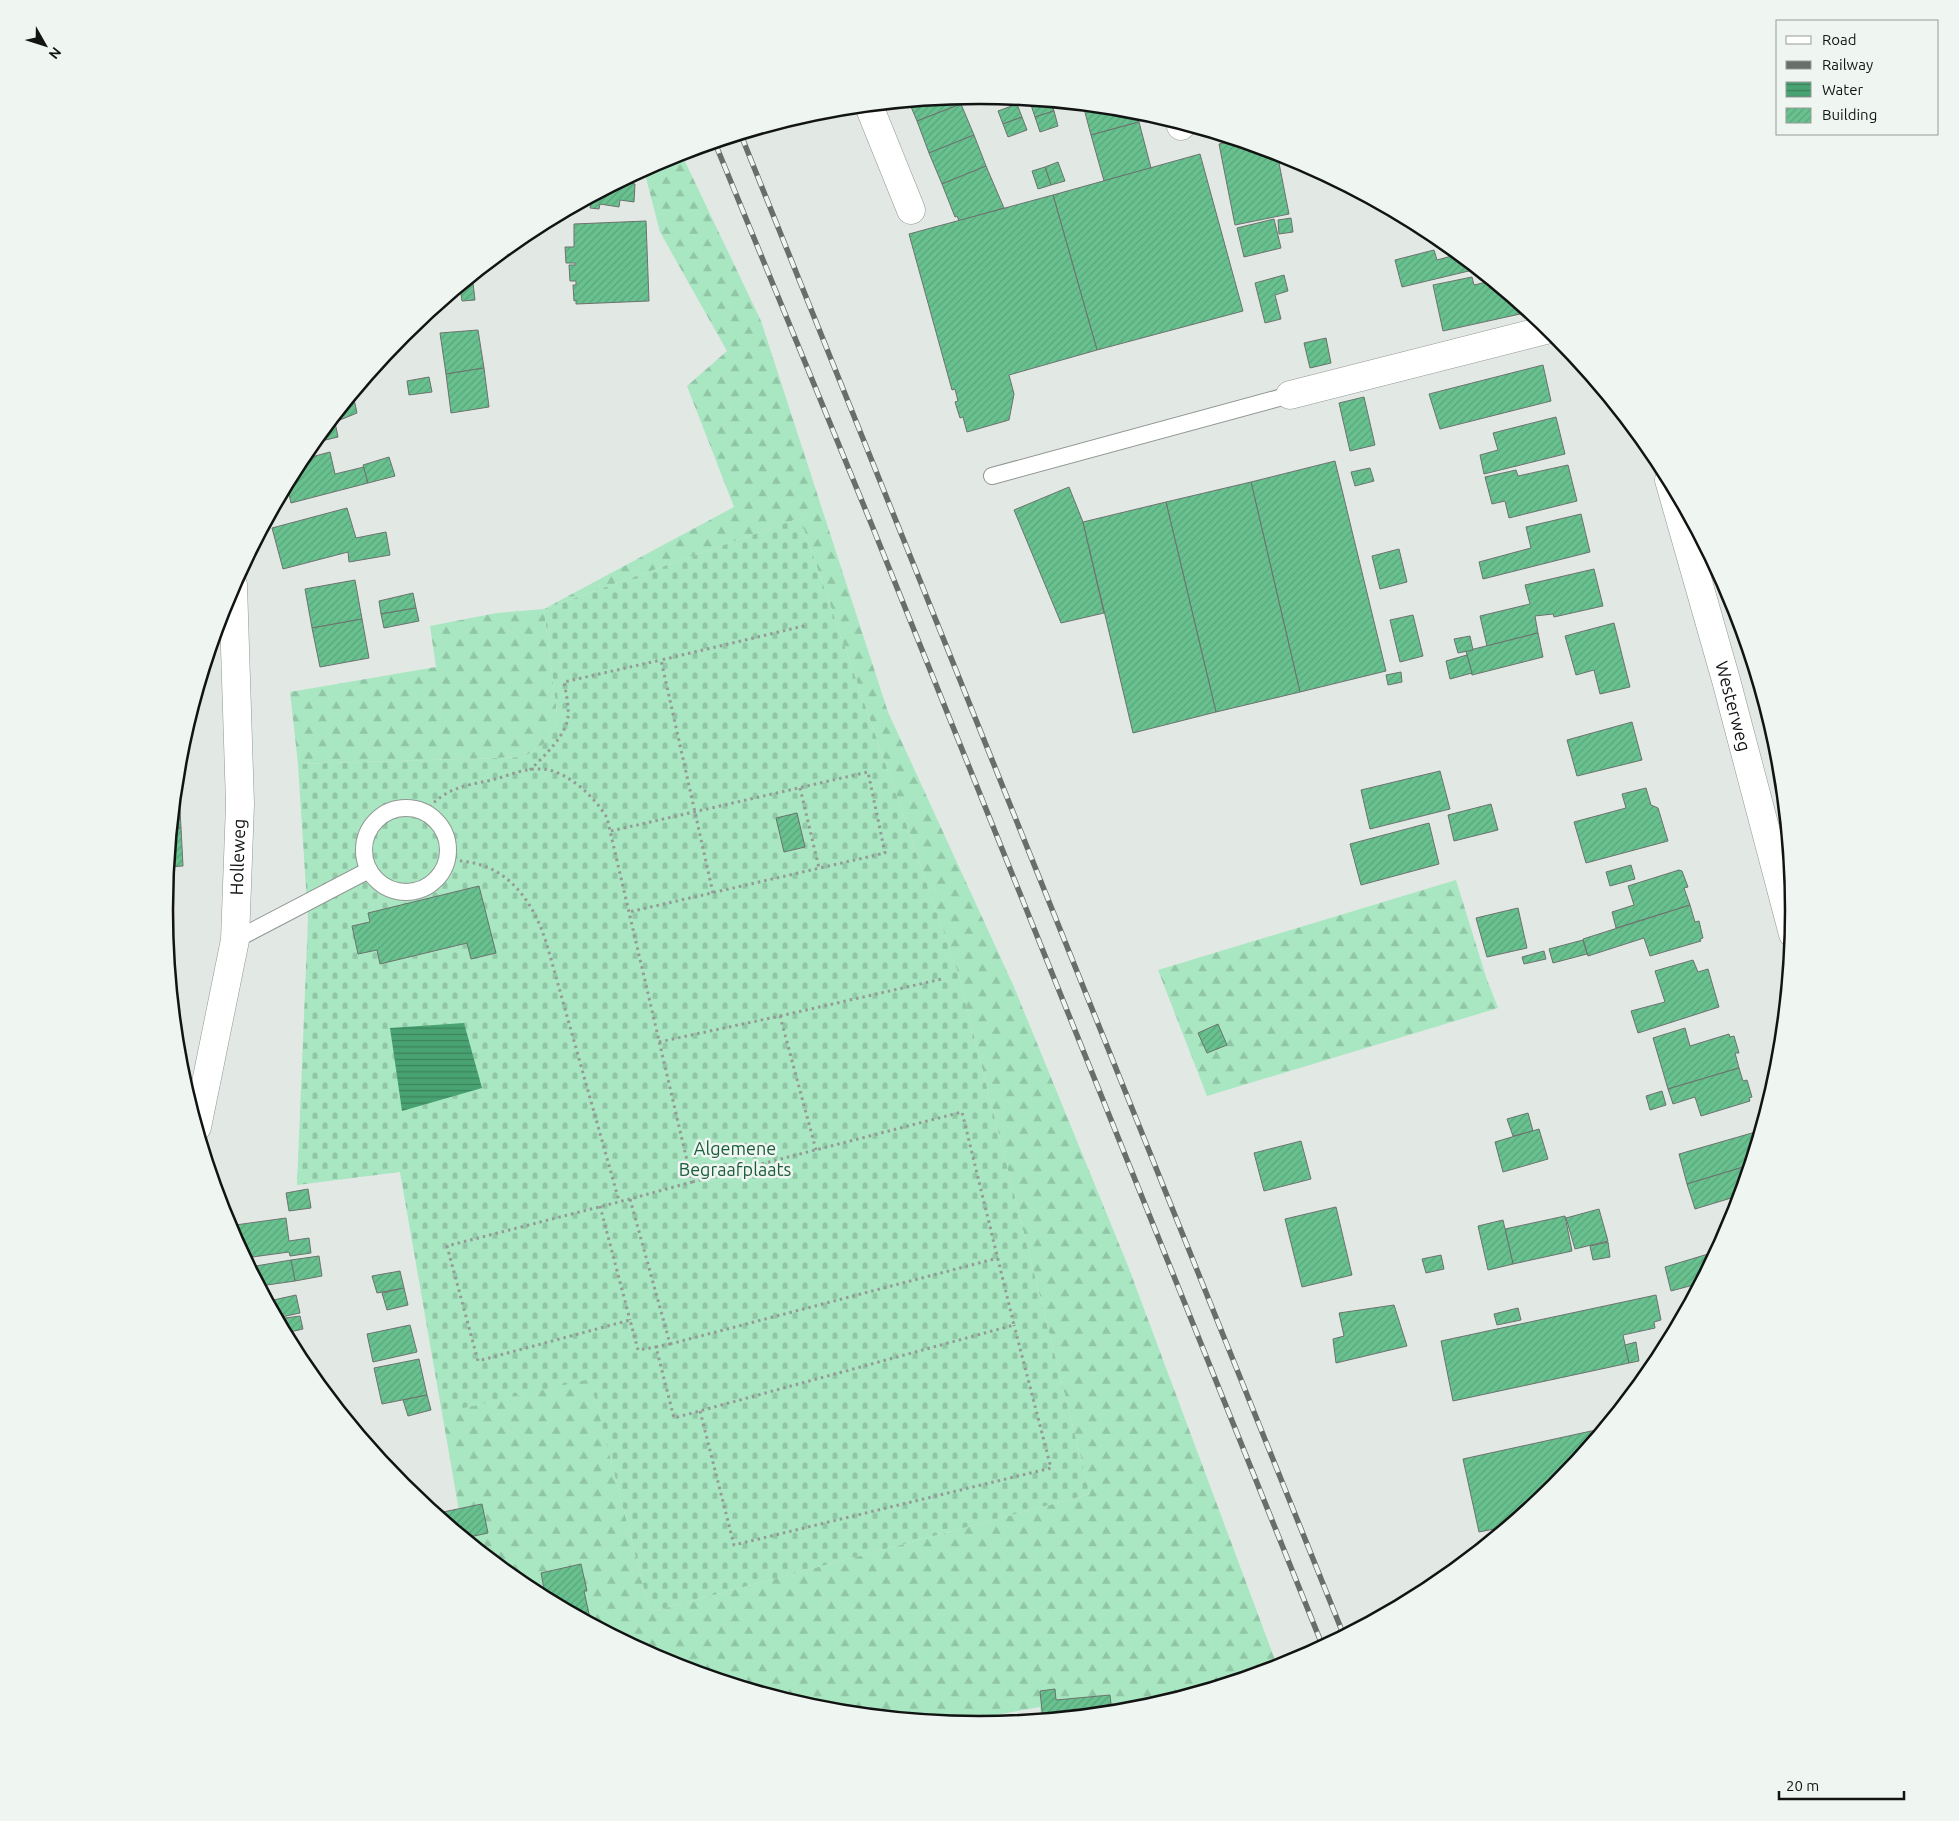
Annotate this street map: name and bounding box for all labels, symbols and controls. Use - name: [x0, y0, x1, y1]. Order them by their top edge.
- north arrow: [20, 20, 70, 70]
- legend: [1776, 20, 1939, 135]
- text: Road: [1822, 31, 1857, 48]
- text: N: [46, 44, 65, 62]
- text: Railway: [1822, 56, 1873, 73]
- text: Water: [1822, 81, 1863, 98]
- text: Building: [1822, 106, 1877, 123]
- street label: Westerweg: [1712, 658, 1755, 753]
- street label: Holleweg: [226, 818, 248, 896]
- park label: Algemene Begraafplaats: [679, 1138, 791, 1179]
- scale bar: [1779, 1768, 1904, 1800]
- text: 20 m: [1786, 1777, 1819, 1794]

